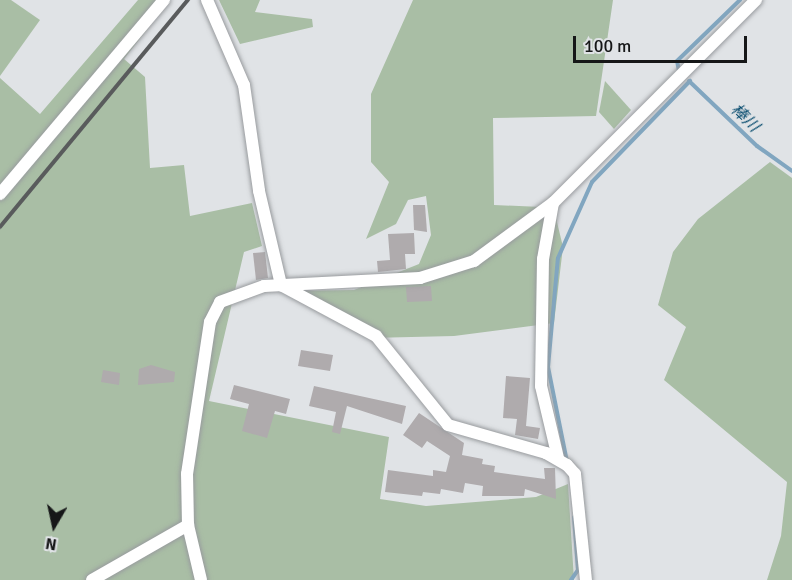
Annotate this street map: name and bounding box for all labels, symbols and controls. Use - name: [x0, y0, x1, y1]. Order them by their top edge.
- scale bar: [576, 24, 750, 62]
- text: 100 m: [584, 35, 631, 57]
- water label: 棒川: [727, 100, 763, 136]
- north arrow: [24, 496, 84, 556]
- text: N: [44, 533, 58, 555]

